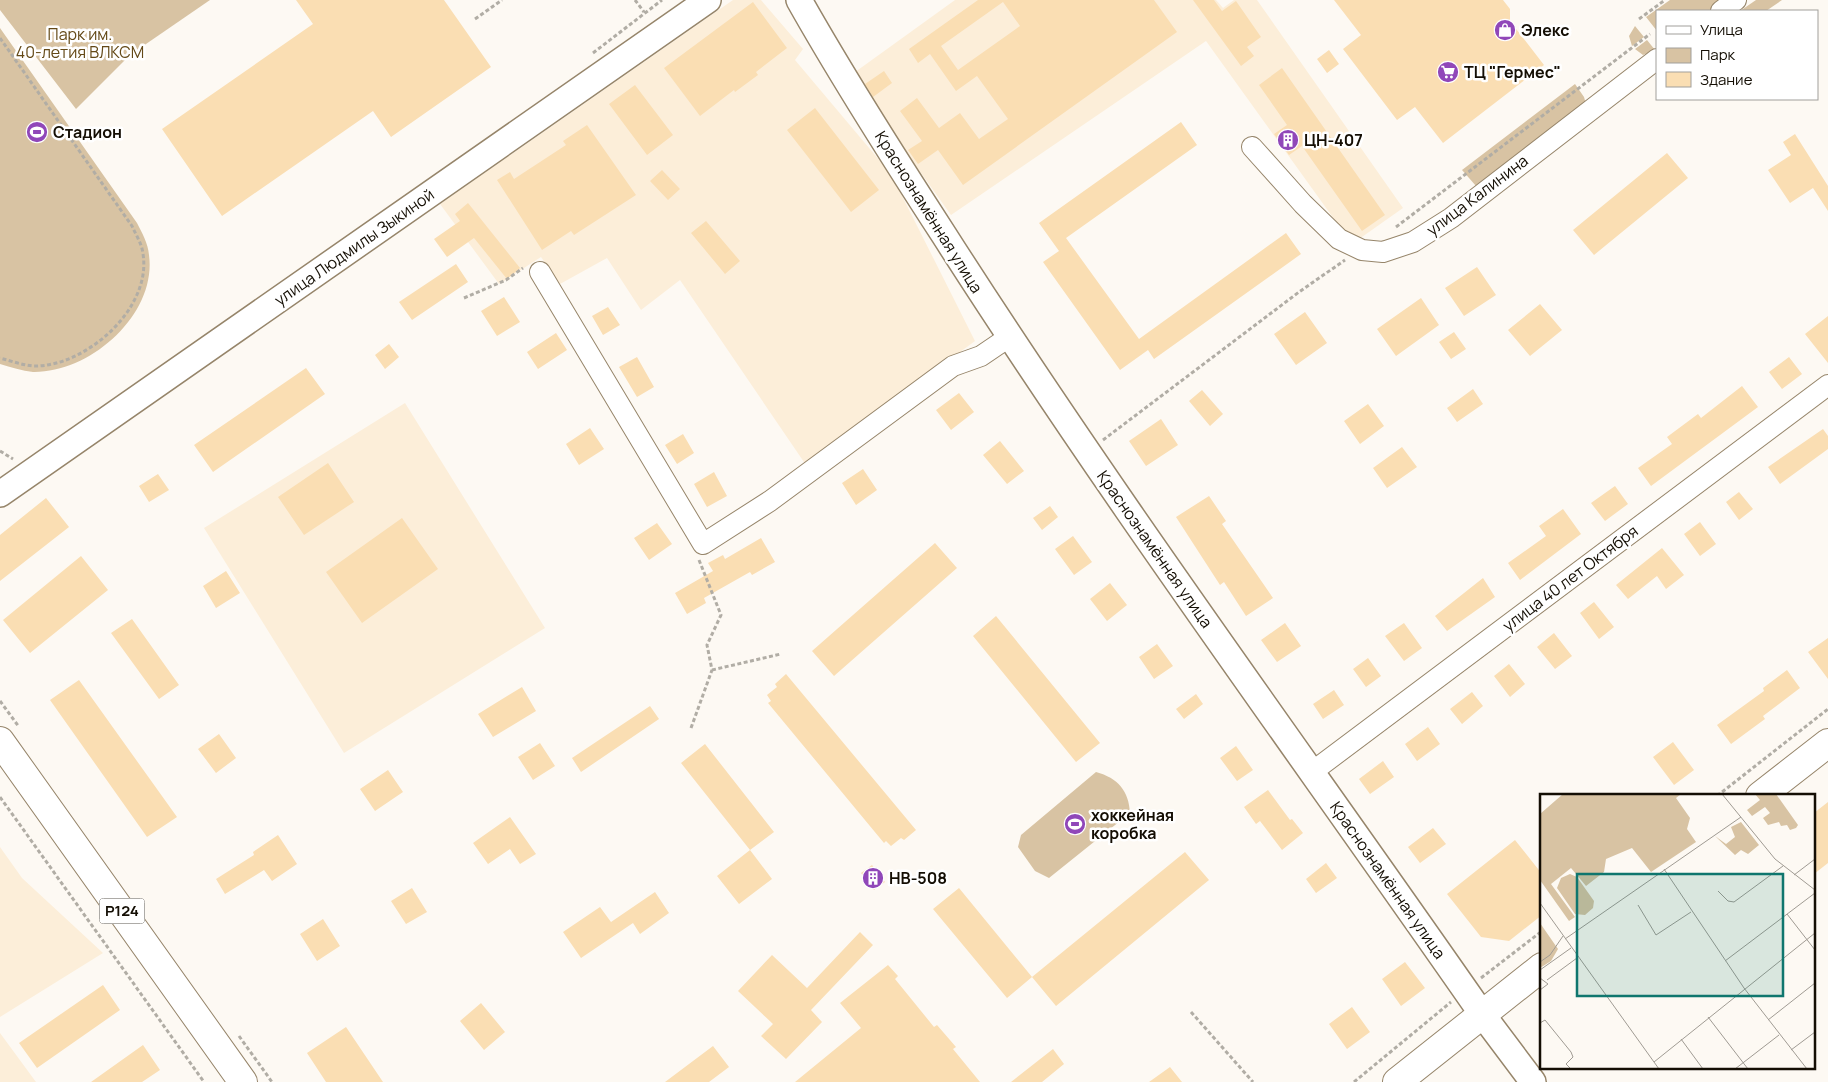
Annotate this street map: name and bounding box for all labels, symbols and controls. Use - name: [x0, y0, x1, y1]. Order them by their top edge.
- legend: [1656, 10, 1818, 100]
- shop icon: Элекс: [1493, 18, 1517, 42]
- place label: Элекс: [1521, 19, 1569, 41]
- text: Улица: [1700, 19, 1743, 40]
- park label: Парк им. 40-летия ВЛКСМ: [16, 23, 144, 63]
- text: Парк: [1700, 44, 1736, 65]
- supermarket icon: ТЦ "Гермес": [1436, 60, 1460, 84]
- place label: ТЦ "Гермес": [1464, 61, 1561, 83]
- text: Здание: [1700, 69, 1753, 90]
- sports icon: Стадион: [25, 120, 49, 144]
- place label: Стадион: [53, 121, 122, 143]
- street label: Краснознамённая улица: [870, 127, 988, 297]
- building icon: ЦН-407: [1276, 128, 1300, 152]
- place label: ЦН-407: [1304, 129, 1363, 151]
- street label: улица Калинина: [1422, 150, 1532, 240]
- street label: улица Людмилы Зыкиной: [270, 183, 438, 311]
- street label: Краснознамённая улица: [1092, 466, 1218, 632]
- street label: улица 40 лет Октября: [1498, 520, 1642, 636]
- inset map: [1540, 794, 1816, 1070]
- street label: Краснознамённая улица: [1325, 797, 1451, 963]
- place label: хоккейная коробка: [1091, 804, 1174, 844]
- sports icon: хоккейная коробка: [1063, 812, 1087, 836]
- building icon: НВ-508: [861, 866, 885, 890]
- place label: НВ-508: [889, 867, 947, 889]
- road number: Р124: [100, 898, 144, 924]

